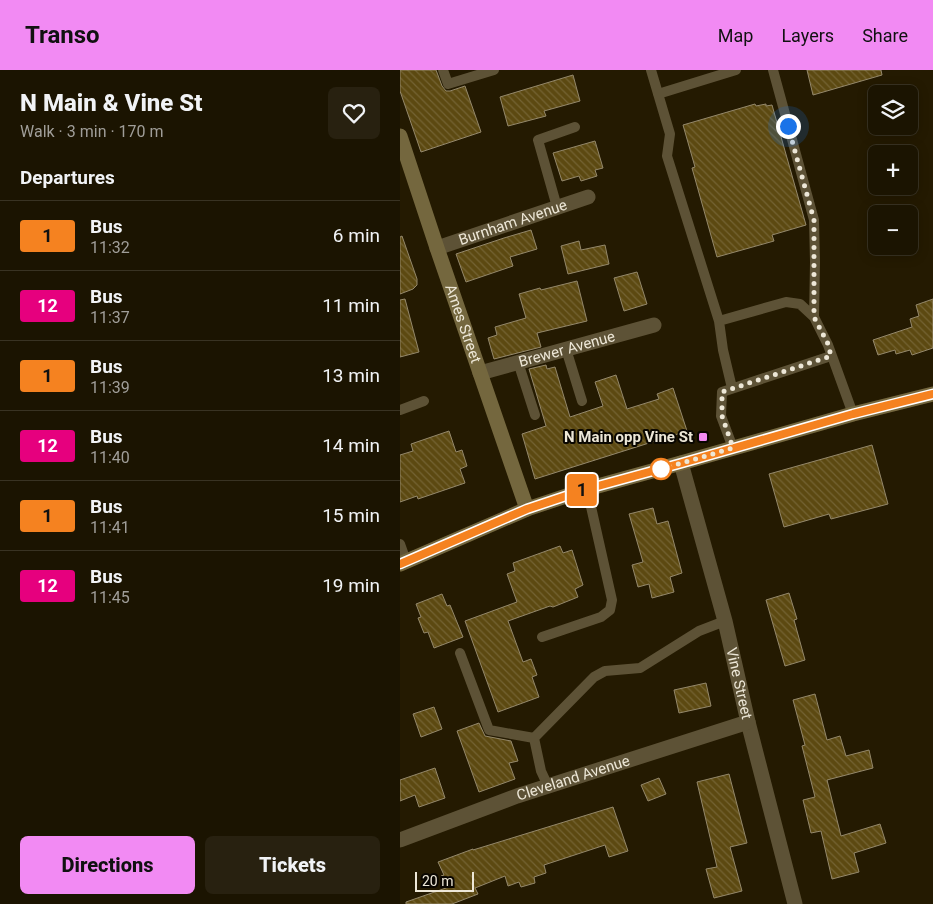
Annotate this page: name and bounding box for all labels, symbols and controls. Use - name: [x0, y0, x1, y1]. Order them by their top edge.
- text: Transo: [25, 21, 100, 49]
- text: Map: [718, 25, 753, 46]
- text: Layers: [781, 25, 834, 46]
- text: Share: [862, 25, 908, 46]
- map controls: [868, 85, 918, 255]
- button: layers: [868, 85, 918, 135]
- button: heart: [328, 87, 380, 139]
- text: N Main & Vine St: [20, 89, 202, 117]
- your location: [776, 114, 801, 139]
- text: Walk · 3 min · 170 m: [20, 122, 164, 141]
- button: +: [868, 145, 918, 195]
- text: Departures: [20, 166, 115, 189]
- street label: Burnham Avenue: [456, 196, 569, 249]
- button: −: [868, 205, 918, 255]
- text: Bus: [90, 215, 123, 238]
- text: 6 min: [333, 224, 380, 247]
- text: 1: [42, 225, 53, 246]
- text: 11:32: [90, 238, 130, 257]
- street label: Ames Street: [441, 282, 485, 365]
- text: Bus: [90, 285, 123, 308]
- text: 11 min: [322, 294, 380, 317]
- text: 12: [37, 295, 58, 316]
- text: 11:37: [90, 308, 130, 327]
- street label: Brewer Avenue: [516, 327, 617, 371]
- text: Bus: [90, 355, 123, 378]
- text: 13 min: [322, 364, 380, 387]
- text: 1: [42, 365, 53, 386]
- text: 11:39: [90, 378, 130, 397]
- text: Bus: [90, 425, 123, 448]
- place label: N Main opp Vine St: [564, 428, 693, 446]
- marker: N Main opp Vine St: [697, 431, 709, 443]
- text: 14 min: [322, 434, 380, 457]
- text: 12: [37, 435, 58, 456]
- text: 11:40: [90, 448, 130, 467]
- unlabelled marker: [650, 458, 672, 480]
- line badge: 1: [566, 474, 598, 506]
- text: 1: [577, 479, 587, 500]
- text: Bus: [90, 495, 123, 518]
- text: 15 min: [322, 504, 380, 527]
- text: 1: [42, 505, 53, 526]
- text: 11:41: [90, 518, 130, 537]
- text: Bus: [90, 565, 123, 588]
- text: 19 min: [322, 574, 380, 597]
- text: 12: [37, 575, 58, 596]
- text: 11:45: [90, 588, 130, 607]
- street label: Vine Street: [722, 646, 756, 721]
- street label: Cleveland Avenue: [514, 751, 632, 805]
- button: Directions: [20, 836, 195, 894]
- button: Tickets: [205, 836, 380, 894]
- scale bar: [415, 869, 474, 892]
- text: 20 m: [422, 873, 454, 889]

